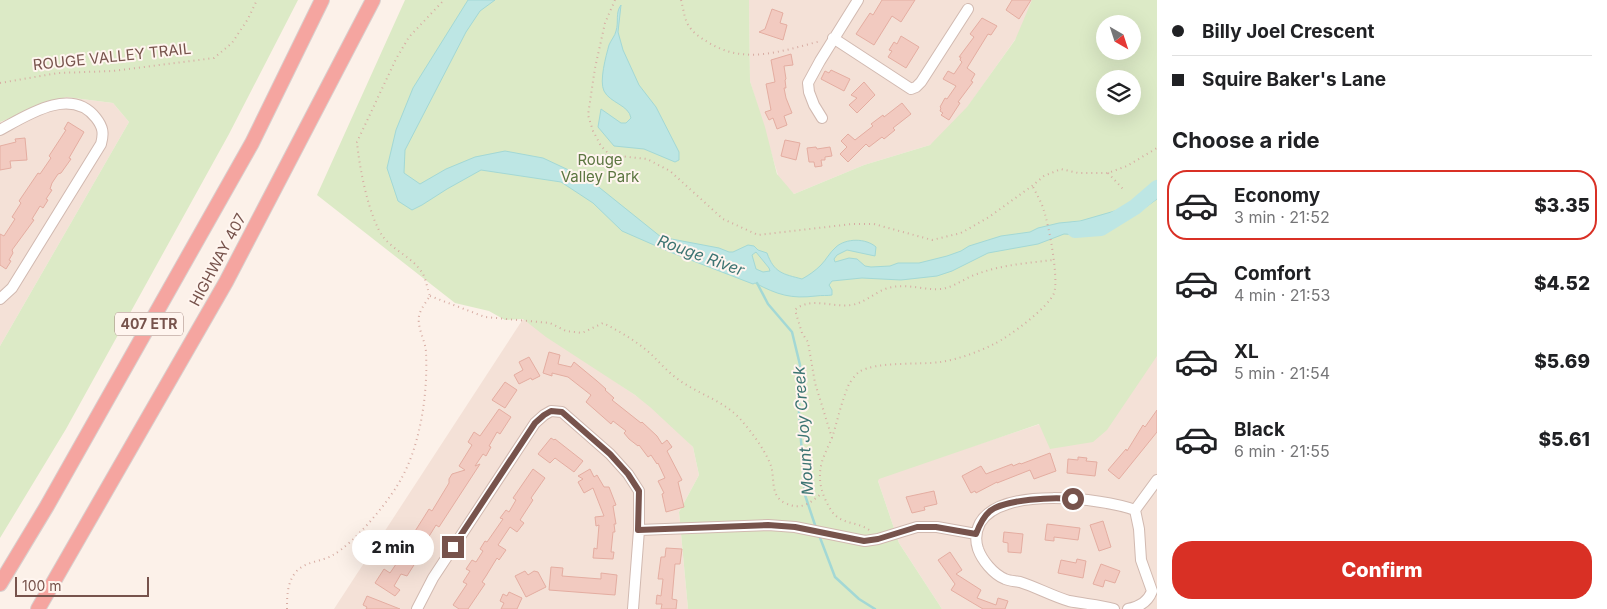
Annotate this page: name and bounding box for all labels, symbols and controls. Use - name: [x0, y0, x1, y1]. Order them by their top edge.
- north arrow: [1096, 15, 1141, 60]
- map controls: [1096, 15, 1141, 115]
- text: Billy Joel Crescent: [1202, 20, 1374, 43]
- street label: ROUGE VALLEY TRAIL: [32, 39, 192, 74]
- text: Squire Baker's Lane: [1202, 68, 1386, 91]
- button: layers: [1096, 70, 1141, 115]
- text: Choose a ride: [1172, 127, 1320, 153]
- park label: Rouge Valley Park: [561, 150, 640, 186]
- icon: car: [1174, 183, 1219, 228]
- text: Economy: [1234, 184, 1320, 207]
- text: $3.35: [1534, 194, 1590, 217]
- text: 3 min · 21:52: [1234, 207, 1330, 227]
- street label: HIGHWAY 407: [185, 210, 250, 309]
- water label: Rouge River: [655, 230, 748, 280]
- icon: car: [1174, 261, 1219, 306]
- text: Comfort: [1234, 262, 1311, 285]
- text: $4.52: [1534, 272, 1590, 295]
- text: 4 min · 21:53: [1234, 285, 1330, 305]
- road number: 407 ETR: [115, 312, 183, 336]
- icon: car: [1174, 339, 1219, 384]
- text: XL: [1234, 340, 1259, 363]
- text: $5.69: [1534, 350, 1590, 373]
- text: 5 min · 21:54: [1234, 363, 1330, 383]
- water label: Mount Joy Creek: [788, 366, 817, 496]
- icon: car: [1174, 417, 1219, 462]
- text: Black: [1234, 418, 1285, 441]
- text: $5.61: [1538, 428, 1590, 451]
- text: 6 min · 21:55: [1234, 441, 1330, 461]
- route start: [1062, 488, 1084, 510]
- callout: 2 min: [353, 530, 436, 564]
- route end: [442, 536, 464, 558]
- text: 2 min: [371, 537, 415, 557]
- button: Confirm: [1172, 541, 1592, 599]
- scale bar: [15, 574, 149, 597]
- text: 100 m: [22, 577, 62, 594]

